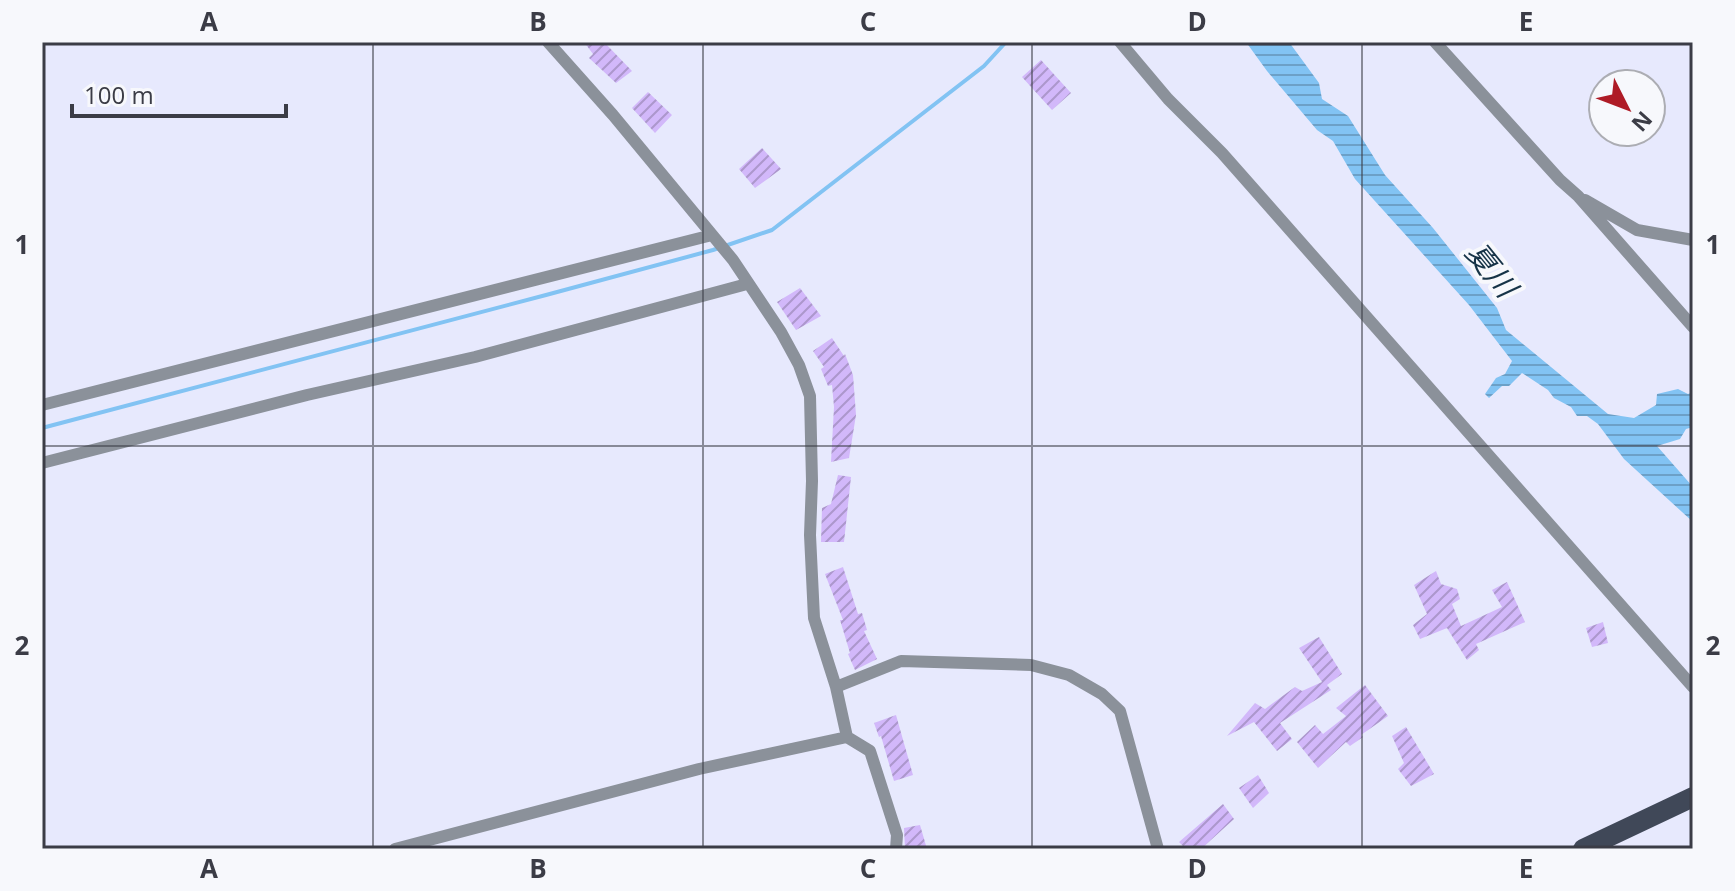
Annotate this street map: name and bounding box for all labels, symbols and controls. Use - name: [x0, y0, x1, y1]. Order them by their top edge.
- text: A: [200, 3, 218, 39]
- text: B: [529, 3, 547, 39]
- text: C: [860, 3, 876, 39]
- text: D: [1187, 3, 1207, 39]
- text: E: [1519, 3, 1533, 39]
- scale bar: [72, 68, 286, 118]
- north arrow: [1587, 68, 1667, 148]
- text: 100 m: [84, 78, 154, 111]
- text: N: [1625, 105, 1660, 139]
- text: 1: [15, 226, 29, 262]
- text: 1: [1706, 226, 1720, 262]
- water label: 夏川: [1457, 233, 1529, 308]
- text: 2: [15, 627, 30, 663]
- text: 2: [1706, 627, 1721, 663]
- text: A: [200, 850, 218, 886]
- text: B: [529, 850, 547, 886]
- text: C: [860, 850, 876, 886]
- text: D: [1187, 850, 1207, 886]
- text: E: [1519, 850, 1533, 886]

